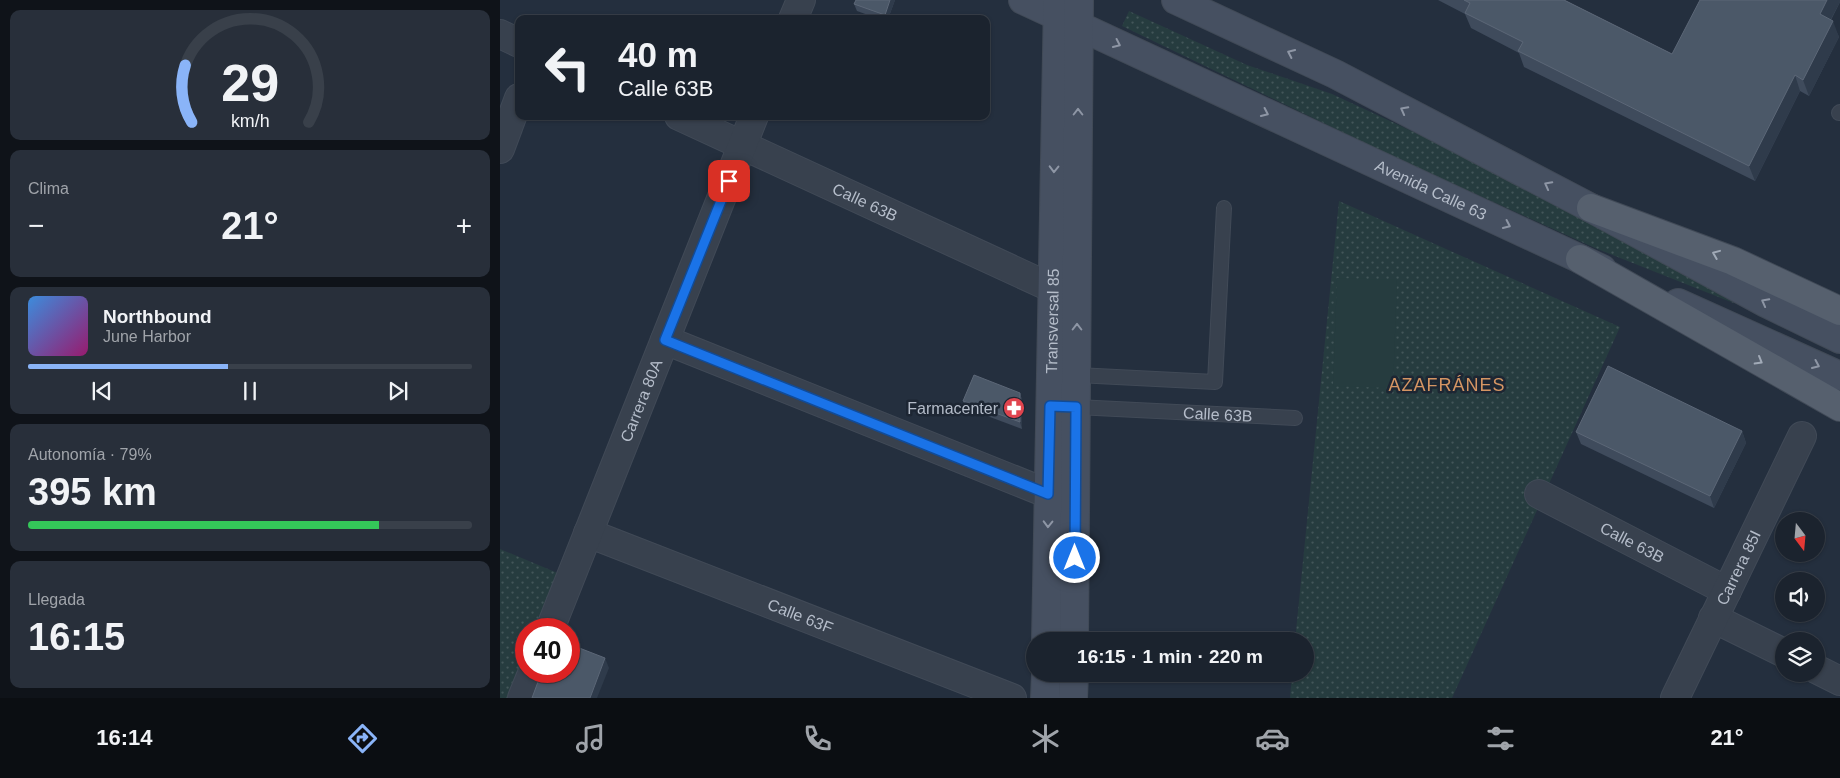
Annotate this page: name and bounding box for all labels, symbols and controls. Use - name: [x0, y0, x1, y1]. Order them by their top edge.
- icon: left: [535, 35, 600, 100]
- text: 40 m: [618, 35, 698, 74]
- one-way arrow: [1112, 38, 1121, 48]
- one-way arrow: [1287, 49, 1296, 60]
- text: 29: [221, 54, 279, 112]
- text: Calle 63B: [618, 76, 713, 101]
- one-way arrow: [1260, 106, 1269, 117]
- one-way arrow: [1400, 106, 1409, 116]
- one-way arrow: [1073, 107, 1083, 115]
- text: km/h: [231, 111, 269, 131]
- street label: Avenida Calle 63: [1373, 157, 1489, 223]
- pin: [708, 160, 750, 202]
- one-way arrow: [1049, 165, 1060, 173]
- icon: arrive: [715, 167, 743, 195]
- text: Clima: [28, 180, 69, 197]
- street label: Calle 63B: [830, 180, 900, 225]
- one-way arrow: [1544, 181, 1553, 191]
- text: 21°: [221, 205, 279, 247]
- text: −: [28, 210, 44, 241]
- text: +: [456, 210, 472, 241]
- one-way arrow: [1502, 219, 1511, 230]
- one-way arrow: [1713, 250, 1721, 260]
- street label: Transversal 85: [1043, 268, 1062, 374]
- one-way arrow: [1761, 298, 1770, 308]
- text: Northbound: [103, 306, 212, 327]
- one-way arrow: [1072, 322, 1082, 330]
- text: June Harbor: [103, 328, 191, 345]
- one-way arrow: [1754, 355, 1763, 365]
- street label: Carrera 80A: [617, 357, 665, 444]
- one-way arrow: [1811, 358, 1820, 369]
- district label: AZAFRÁNES: [1388, 375, 1506, 395]
- icon: previous: [88, 377, 116, 405]
- icon: pause: [236, 377, 264, 405]
- icon: next: [384, 377, 412, 405]
- pharmacy icon: Farmacenter: [1002, 396, 1026, 420]
- place label: Farmacenter: [907, 400, 999, 417]
- street label: Calle 63B: [1183, 404, 1253, 425]
- text: Autonomía · 79%: [28, 446, 152, 463]
- text: 395 km: [28, 471, 157, 513]
- north arrow: [1775, 512, 1825, 562]
- map controls: [1775, 512, 1825, 682]
- street label: Calle 63B: [1597, 519, 1667, 566]
- one-way arrow: [1043, 520, 1053, 528]
- street label: Carrera 85I: [1713, 528, 1764, 608]
- position arrow: [1048, 531, 1100, 583]
- button: sound: [1775, 572, 1825, 622]
- text: Llegada: [28, 591, 85, 608]
- street label: Calle 63F: [765, 596, 836, 637]
- text: 16:15: [28, 616, 125, 658]
- speed limit sign: 40: [515, 618, 580, 683]
- button: layers: [1775, 632, 1825, 682]
- text: 16:15 · 1 min · 220 m: [1077, 646, 1263, 667]
- icon: directions: [345, 721, 380, 756]
- icon: music: [573, 721, 608, 756]
- icon: phone: [800, 721, 835, 756]
- icon: climate: [1028, 721, 1063, 756]
- icon: car: [1255, 721, 1290, 756]
- icon: filters: [1483, 721, 1518, 756]
- text: 16:14: [96, 725, 153, 750]
- text: 21°: [1710, 725, 1744, 750]

